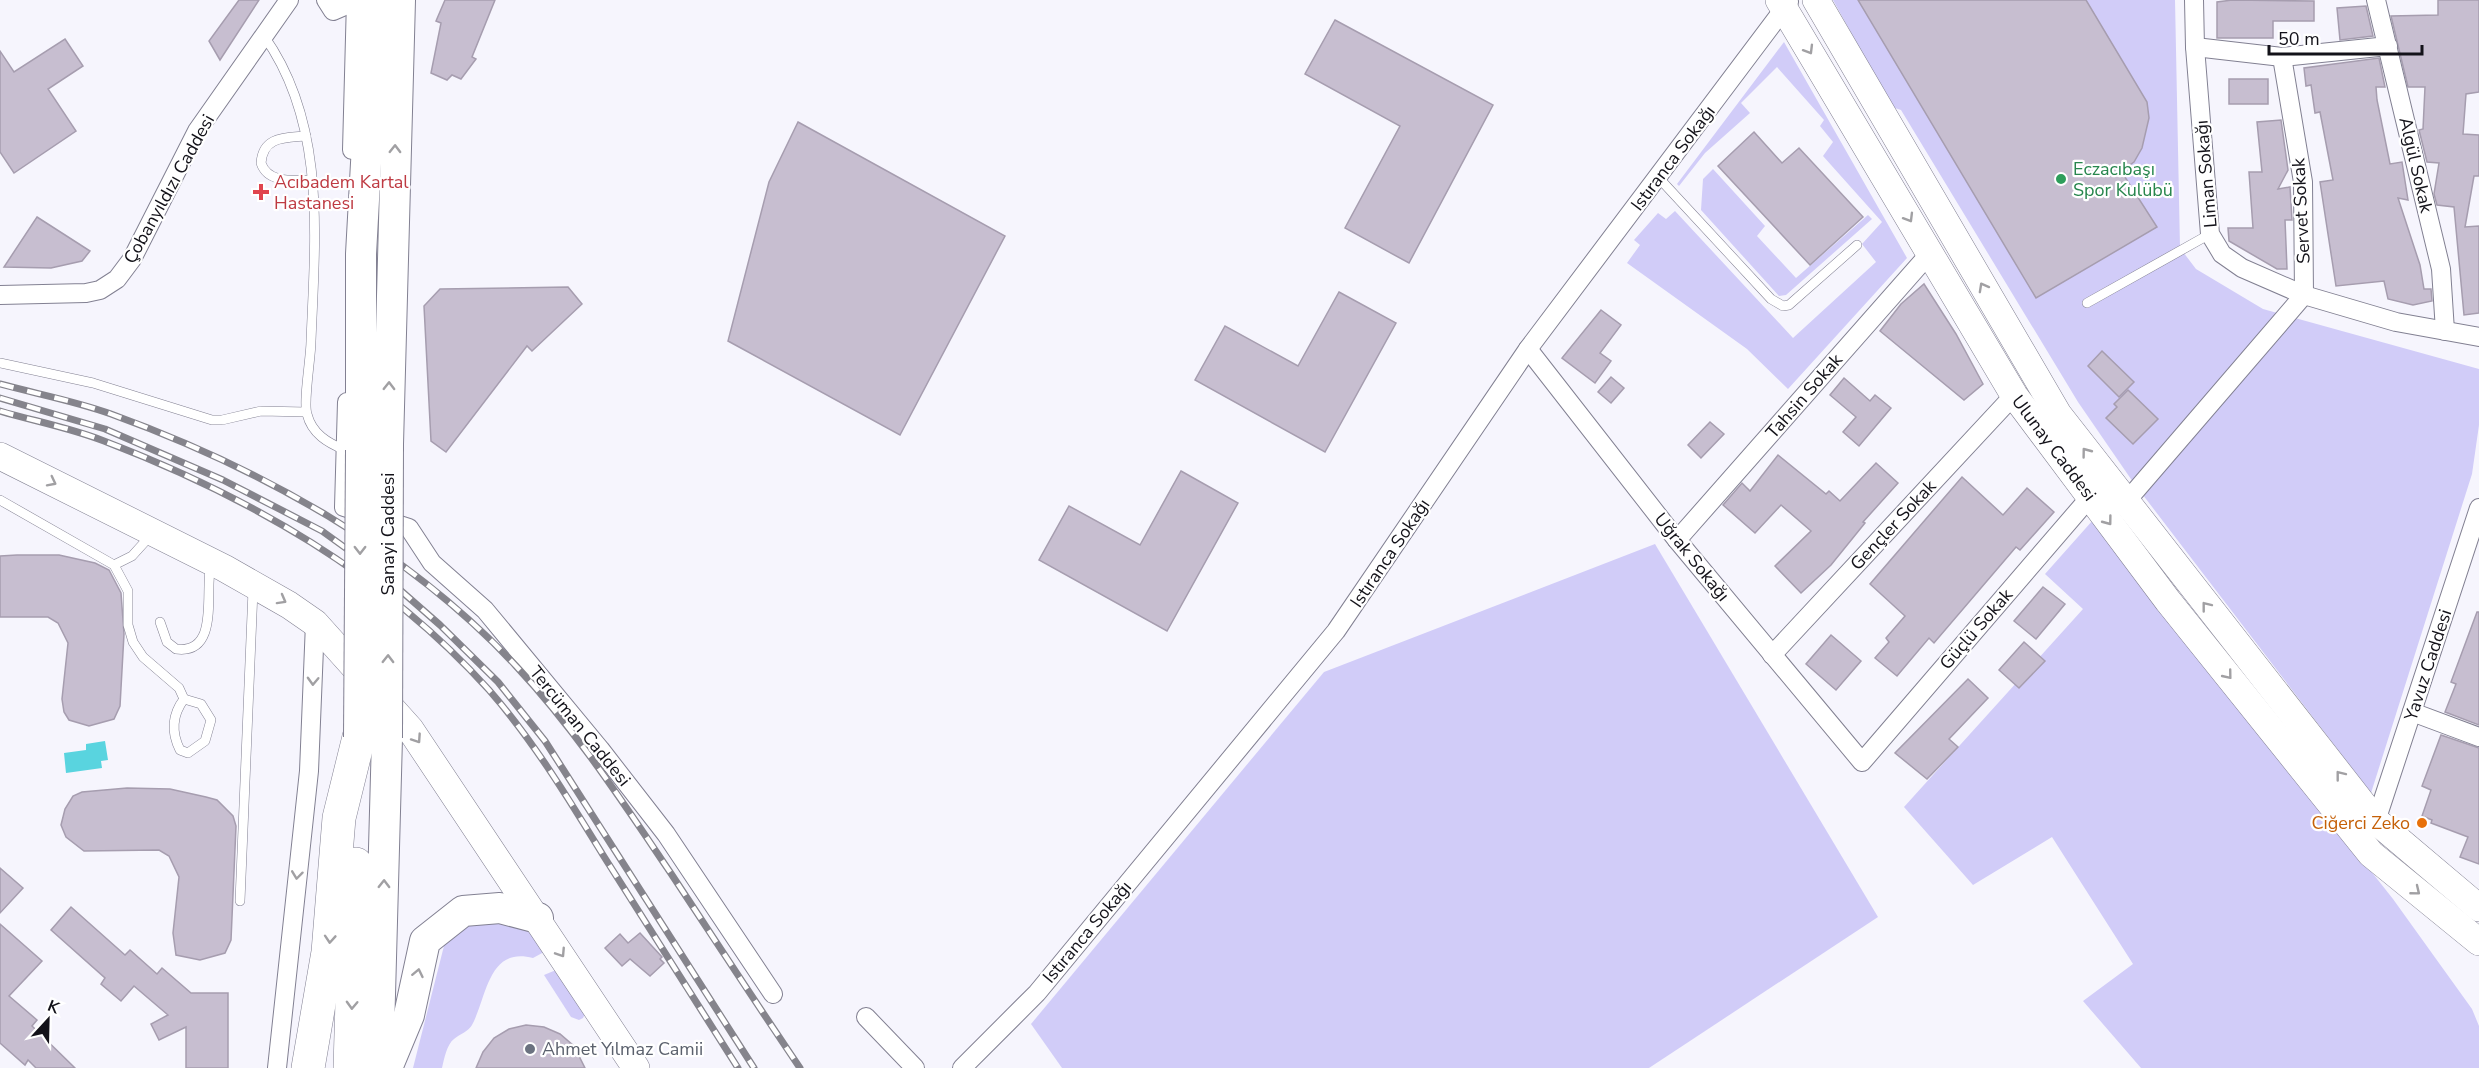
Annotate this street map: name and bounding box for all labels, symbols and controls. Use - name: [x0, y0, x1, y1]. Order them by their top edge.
- scale bar: [2269, 18, 2422, 56]
- text: 50 m: [2278, 27, 2320, 51]
- one-way arrow: [1802, 44, 1813, 54]
- street label: Istıranca Sokağı: [1625, 100, 1721, 216]
- street label: Çobanyıldızı Caddesi: [118, 110, 220, 268]
- street label: Algül Sokak: [2393, 115, 2439, 216]
- street label: Liman Sokağı: [2189, 119, 2223, 229]
- one-way arrow: [388, 145, 401, 154]
- place label: Eczacıbaşı Spor Kulübü: [2073, 157, 2173, 202]
- street label: Servet Sokak: [2286, 157, 2316, 264]
- place label: Acıbadem Kartal Hastanesi: [274, 170, 409, 215]
- marker: Eczacıbaşı Spor Kulübü: [2054, 172, 2068, 186]
- marker: Acıbadem Kartal Hastanesi: [252, 183, 270, 201]
- one-way arrow: [1902, 212, 1914, 222]
- one-way arrow: [1979, 282, 1990, 293]
- street label: Tahsin Sokak: [1760, 348, 1848, 444]
- one-way arrow: [383, 381, 396, 390]
- street label: Ulunay Caddesi: [2006, 390, 2102, 506]
- one-way arrow: [2083, 447, 2094, 458]
- street label: Sanayi Caddesi: [376, 472, 400, 596]
- one-way arrow: [46, 474, 57, 486]
- street label: Gençler Sokak: [1845, 474, 1942, 575]
- street label: Istıranca Sokağı: [1345, 494, 1435, 612]
- street label: Uğrak Sokağı: [1649, 508, 1735, 606]
- one-way arrow: [2101, 514, 2112, 525]
- one-way arrow: [354, 546, 366, 555]
- street label: Güçlü Sokak: [1934, 583, 2019, 675]
- one-way arrow: [275, 593, 286, 604]
- one-way arrow: [2203, 601, 2214, 612]
- street label: Yavuz Caddesi: [2398, 606, 2457, 725]
- one-way arrow: [382, 654, 394, 663]
- street label: Tercüman Caddesi: [524, 661, 636, 791]
- one-way arrow: [2220, 668, 2231, 679]
- one-way arrow: [306, 677, 319, 686]
- one-way arrow: [410, 732, 421, 743]
- one-way arrow: [2336, 771, 2347, 782]
- place label: Ciğerci Zeko: [2311, 811, 2410, 835]
- marker: Ciğerci Zeko: [2415, 816, 2429, 830]
- one-way arrow: [291, 871, 304, 880]
- street label: Istıranca Sokağı: [1037, 876, 1137, 988]
- one-way arrow: [378, 879, 390, 888]
- one-way arrow: [2409, 884, 2420, 895]
- one-way arrow: [323, 935, 336, 944]
- one-way arrow: [554, 946, 565, 957]
- one-way arrow: [411, 968, 424, 978]
- north arrow: [18, 990, 78, 1050]
- text: K: [44, 995, 64, 1020]
- one-way arrow: [346, 1000, 359, 1009]
- place label: Ahmet Yılmaz Camii: [542, 1037, 703, 1061]
- marker: Ahmet Yılmaz Camii: [523, 1042, 537, 1056]

